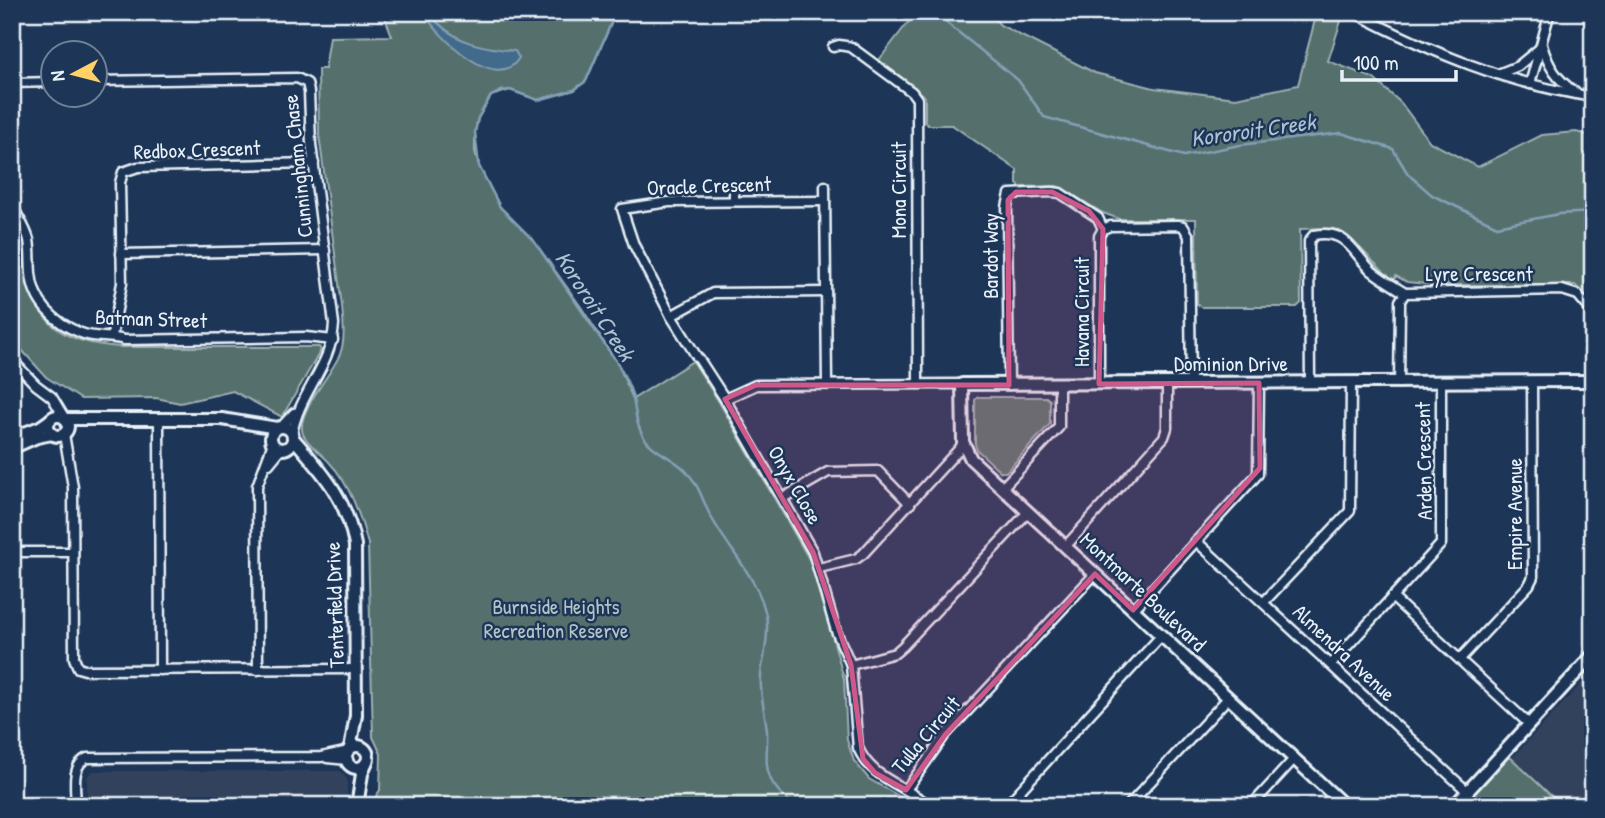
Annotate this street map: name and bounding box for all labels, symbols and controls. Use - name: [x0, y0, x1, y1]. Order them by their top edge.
- north arrow: [38, 38, 108, 108]
- scale bar: [1342, 38, 1456, 82]
- text: 100 m: [1353, 48, 1399, 77]
- text: N: [44, 69, 71, 83]
- street label: Cunningham Chase: [276, 93, 319, 239]
- water label: Kororoit Creek: [1189, 105, 1320, 154]
- street label: Redbox Crescent: [133, 133, 262, 166]
- street label: Mona Circuit: [884, 141, 913, 238]
- street label: Oracle Crescent: [646, 169, 772, 202]
- street label: Bardot Way: [976, 213, 1005, 299]
- water label: Kororoit Creek: [548, 245, 644, 369]
- street label: Havana Circuit: [1067, 256, 1096, 367]
- street label: Lyre Crescent: [1425, 259, 1533, 288]
- street label: Batman Street: [95, 302, 208, 335]
- street label: Dominion Drive: [1174, 349, 1288, 378]
- street label: Arden Crescent: [1408, 401, 1439, 520]
- street label: Onyx Close: [761, 440, 830, 529]
- street label: Empire Avenue: [1500, 458, 1529, 570]
- street label: Montmarte Boulevard: [1074, 525, 1213, 658]
- street label: Tenterfield Drive: [318, 541, 351, 669]
- park label: Burnside Heights Recreation Reserve: [484, 592, 628, 645]
- street label: Almendra Avenue: [1287, 598, 1402, 708]
- street label: Tulla Circuit: [885, 689, 967, 780]

